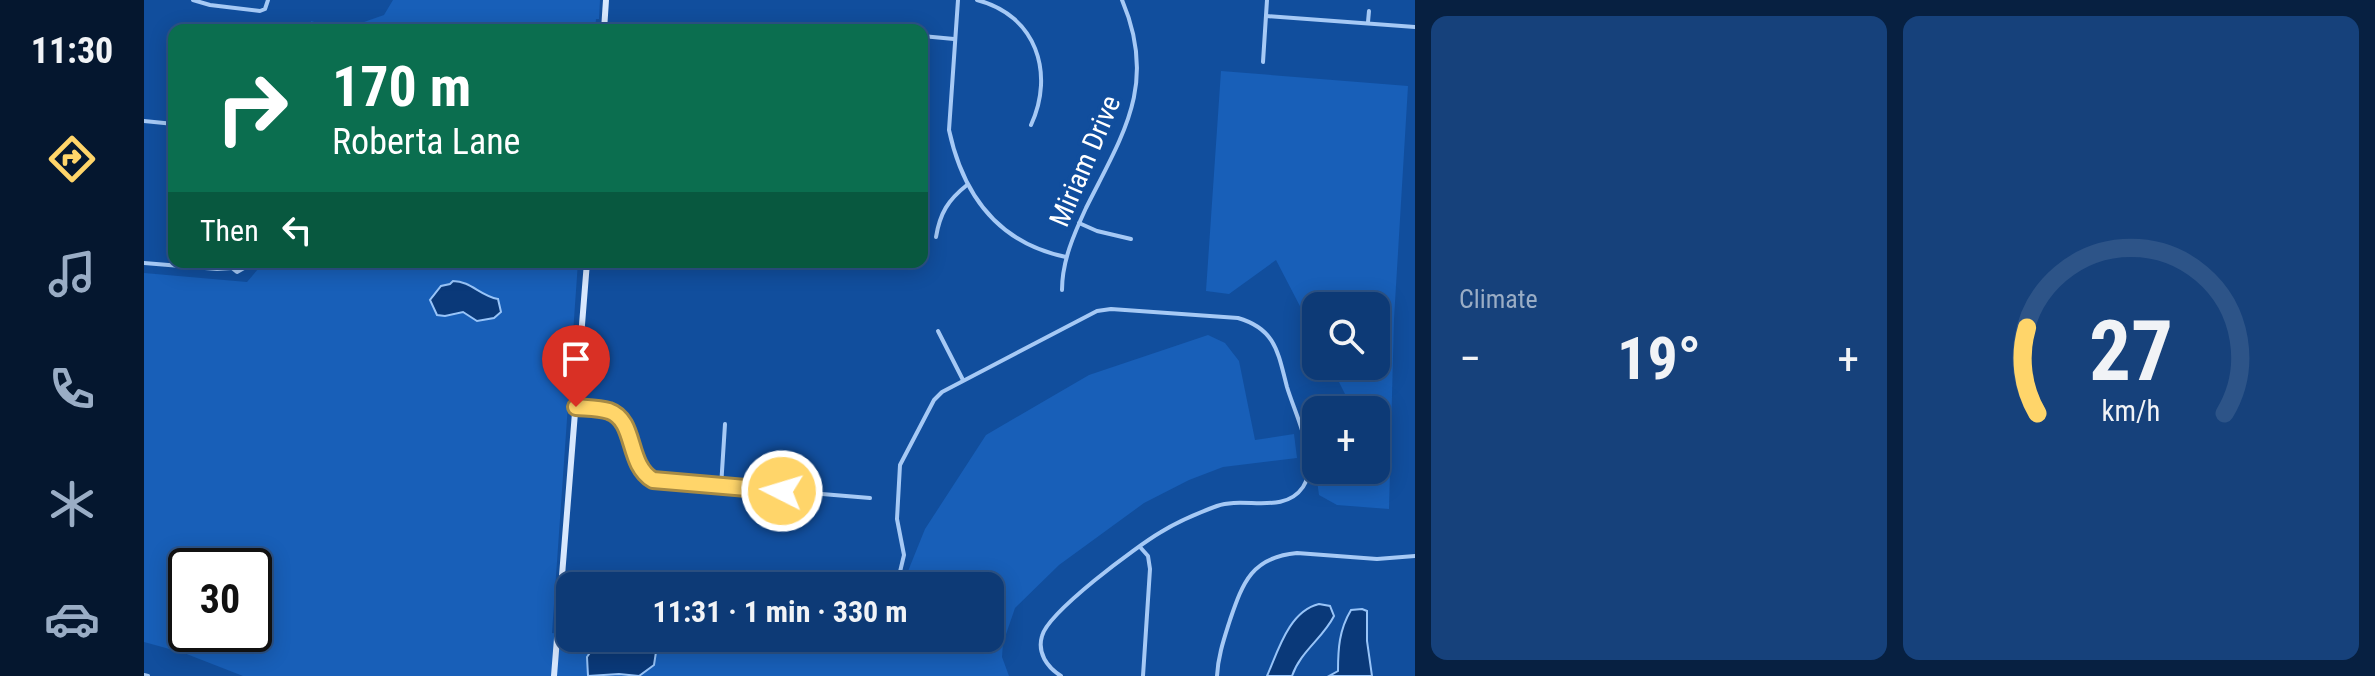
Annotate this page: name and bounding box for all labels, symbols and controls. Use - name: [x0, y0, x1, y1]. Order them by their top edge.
- text: 11:30: [31, 30, 113, 72]
- text: 170 m: [332, 54, 471, 120]
- icon: right: [200, 56, 304, 160]
- street label: Miriam Drive: [1043, 90, 1127, 232]
- text: Roberta Lane: [332, 121, 521, 163]
- icon: directions: [44, 131, 100, 187]
- icon: left: [275, 208, 319, 252]
- text: Then: [200, 213, 259, 248]
- icon: music: [44, 246, 100, 302]
- text: Climate: [1459, 284, 1538, 314]
- map controls: [1302, 292, 1390, 484]
- button: search: [1302, 292, 1390, 380]
- text: 27: [2089, 303, 2173, 400]
- text: 19°: [1617, 323, 1701, 394]
- pin: [542, 325, 610, 407]
- text: −: [1459, 333, 1481, 385]
- text: +: [1837, 333, 1859, 385]
- icon: arrive: [554, 337, 598, 381]
- icon: phone: [44, 361, 100, 417]
- text: km/h: [2102, 394, 2160, 428]
- button: +: [1302, 396, 1390, 484]
- position arrow: [740, 449, 824, 533]
- icon: climate: [44, 476, 100, 532]
- speed limit sign: 30: [168, 548, 272, 652]
- icon: car: [44, 591, 100, 647]
- text: 11:31 · 1 min · 330 m: [653, 594, 907, 629]

